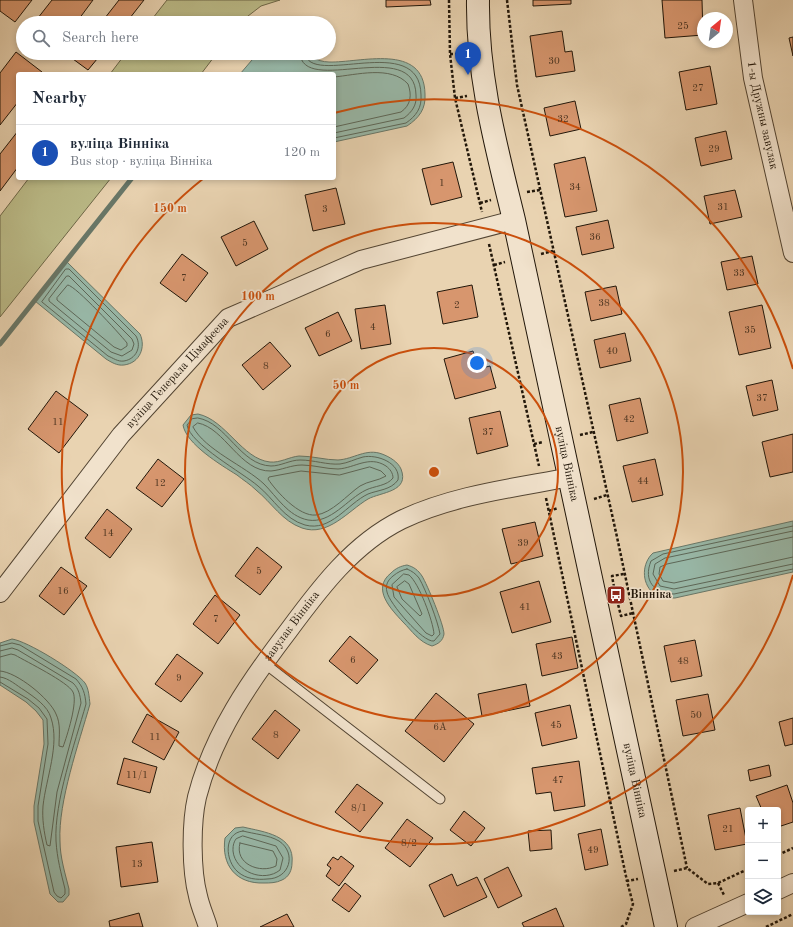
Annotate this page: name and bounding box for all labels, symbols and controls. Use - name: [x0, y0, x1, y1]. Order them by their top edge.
- north arrow: [697, 12, 733, 48]
- search box: [16, 16, 336, 60]
- house number: 25: [677, 21, 689, 31]
- icon: search: [30, 27, 52, 49]
- text: Search here: [62, 31, 139, 46]
- pin: 1: [455, 42, 481, 75]
- house number: 30: [548, 56, 560, 66]
- street label: 1-ы Дружны завулак: [745, 60, 780, 171]
- house number: 27: [692, 83, 704, 93]
- text: Nearby: [32, 90, 87, 107]
- house number: 32: [557, 114, 569, 124]
- text: вуліца Вінніка: [70, 137, 169, 152]
- house number: 29: [708, 144, 720, 154]
- text: 1: [41, 146, 49, 159]
- text: 120 m: [283, 146, 320, 159]
- text: Bus stop · вуліца Вінніка: [70, 155, 212, 168]
- house number: 1: [439, 178, 445, 188]
- house number: 34: [569, 182, 581, 192]
- text: 150 m: [153, 202, 187, 215]
- house number: 31: [717, 202, 729, 212]
- house number: 3: [322, 204, 328, 214]
- house number: 36: [589, 232, 601, 242]
- house number: 5: [242, 238, 248, 248]
- house number: 33: [733, 268, 745, 278]
- house number: 7: [181, 273, 187, 283]
- text: 100 m: [241, 291, 275, 303]
- house number: 38: [598, 298, 610, 308]
- house number: 2: [454, 300, 460, 310]
- street label: вуліца Генерала Цімафеева: [124, 315, 231, 431]
- house number: 4: [370, 322, 376, 332]
- house number: 35: [744, 325, 756, 335]
- house number: 6: [325, 329, 331, 339]
- house number: 40: [606, 346, 618, 356]
- your location: [467, 353, 487, 373]
- house number: 8: [263, 361, 269, 371]
- text: 50 m: [333, 379, 360, 392]
- house number: 37: [756, 393, 768, 403]
- house number: 42: [623, 414, 635, 424]
- house number: 11: [52, 417, 64, 427]
- street label: вуліца Вінніка: [553, 425, 580, 503]
- house number: 37: [482, 427, 494, 437]
- centre of rings: [427, 465, 441, 479]
- house number: 44: [637, 476, 649, 486]
- house number: 12: [154, 478, 166, 488]
- house number: 14: [102, 528, 114, 538]
- house number: 39: [517, 538, 529, 548]
- house number: 5: [256, 566, 262, 576]
- bus stop icon: Вінніка: [605, 584, 627, 606]
- house number: 16: [57, 586, 69, 596]
- street label: завулак Вінніка: [262, 589, 322, 663]
- place label: Вінніка: [630, 589, 672, 601]
- house number: 41: [519, 602, 531, 612]
- house number: 7: [213, 614, 219, 624]
- house number: 43: [551, 651, 563, 661]
- house number: 6: [350, 655, 356, 665]
- house number: 48: [677, 656, 689, 666]
- house number: 9: [176, 673, 182, 683]
- house number: 50: [690, 710, 702, 720]
- house number: 45: [550, 720, 562, 730]
- house number: 6А: [433, 722, 447, 732]
- house number: 8: [273, 730, 279, 740]
- house number: 11: [149, 732, 161, 742]
- street label: вуліца Вінніка: [621, 742, 648, 819]
- house number: 11/1: [126, 770, 148, 780]
- house number: 47: [552, 775, 564, 785]
- house number: 8/1: [351, 803, 367, 813]
- map controls: [745, 807, 781, 915]
- button: +: [745, 807, 781, 843]
- house number: 21: [722, 824, 734, 834]
- house number: 8/2: [401, 838, 417, 848]
- button: −: [745, 843, 781, 879]
- house number: 49: [587, 845, 599, 855]
- house number: 13: [131, 859, 143, 869]
- button: layers: [745, 879, 781, 915]

